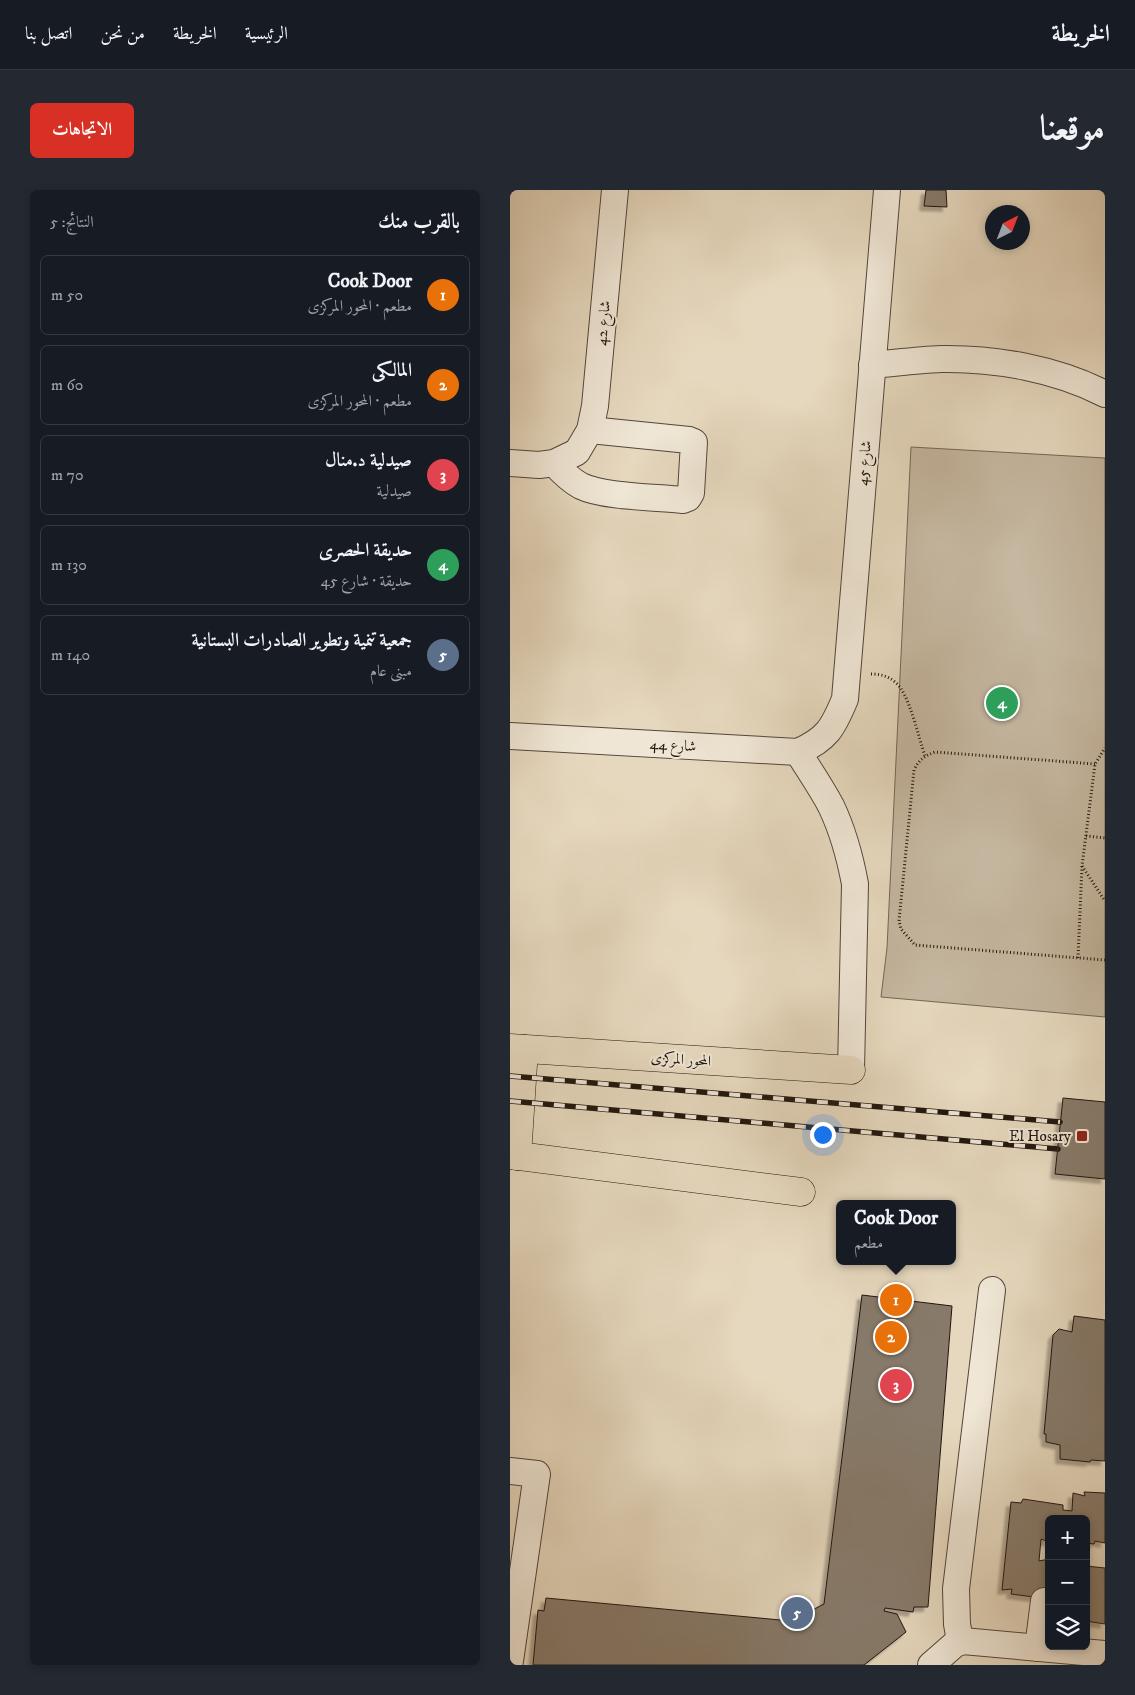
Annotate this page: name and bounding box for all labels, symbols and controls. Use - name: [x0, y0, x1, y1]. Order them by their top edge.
- text: الخريطة: [1052, 19, 1110, 49]
- text: اتصل بنا: [25, 23, 72, 45]
- text: من نحن: [100, 23, 145, 45]
- text: الخريطة: [173, 23, 217, 45]
- text: الرئيسية: [245, 23, 288, 45]
- button: الاتجاهات: [30, 103, 134, 158]
- text: موقعنا: [1040, 107, 1105, 151]
- north arrow: [985, 205, 1030, 250]
- text: بالقرب منك: [378, 209, 460, 235]
- text: النتائج: 5: [50, 212, 94, 232]
- text: Cook Door: [328, 270, 412, 293]
- text: 50 m: [51, 285, 83, 305]
- text: 1: [440, 285, 446, 305]
- text: مطعم · المحور المركزى: [307, 296, 412, 316]
- street label: شارع 42: [592, 300, 618, 347]
- text: المالكى: [372, 359, 412, 382]
- text: 60 m: [51, 375, 83, 395]
- text: 2: [439, 375, 447, 395]
- text: مطعم · المحور المركزى: [307, 391, 412, 411]
- street label: شارع 45: [853, 440, 879, 487]
- text: صيدلية د.منال: [325, 449, 412, 472]
- text: 70 m: [51, 465, 84, 485]
- text: 3: [440, 465, 446, 485]
- text: صيدلية: [377, 481, 412, 501]
- text: حديقة الحصرى: [319, 539, 412, 562]
- text: 130 m: [51, 555, 87, 575]
- text: 4: [438, 555, 448, 575]
- text: حديقة · شارع 45: [321, 571, 412, 591]
- text: جمعية تنمية وتطوير الصادرات البستانية: [192, 629, 412, 652]
- text: 140 m: [51, 645, 90, 665]
- text: 5: [439, 645, 447, 665]
- text: مبنى عام: [370, 661, 412, 681]
- pin: 4: [986, 684, 1018, 722]
- street label: شارع 44: [649, 735, 697, 759]
- street label: المحور المركزى: [650, 1048, 712, 1071]
- your location: [810, 1122, 836, 1148]
- place label: El Hosary: [1009, 1127, 1072, 1146]
- marker: El Hosary: [1075, 1129, 1089, 1143]
- popup: [836, 1200, 956, 1265]
- text: Cook Door: [854, 1207, 938, 1230]
- text: مطعم: [854, 1233, 883, 1253]
- pin: 1: [880, 1281, 912, 1319]
- pin: 2: [875, 1318, 907, 1356]
- pin: 3: [880, 1366, 912, 1404]
- map controls: [1045, 1515, 1090, 1650]
- button: +: [1045, 1515, 1090, 1560]
- button: −: [1045, 1560, 1090, 1605]
- pin: 5: [781, 1594, 813, 1632]
- button: layers: [1045, 1605, 1090, 1650]

